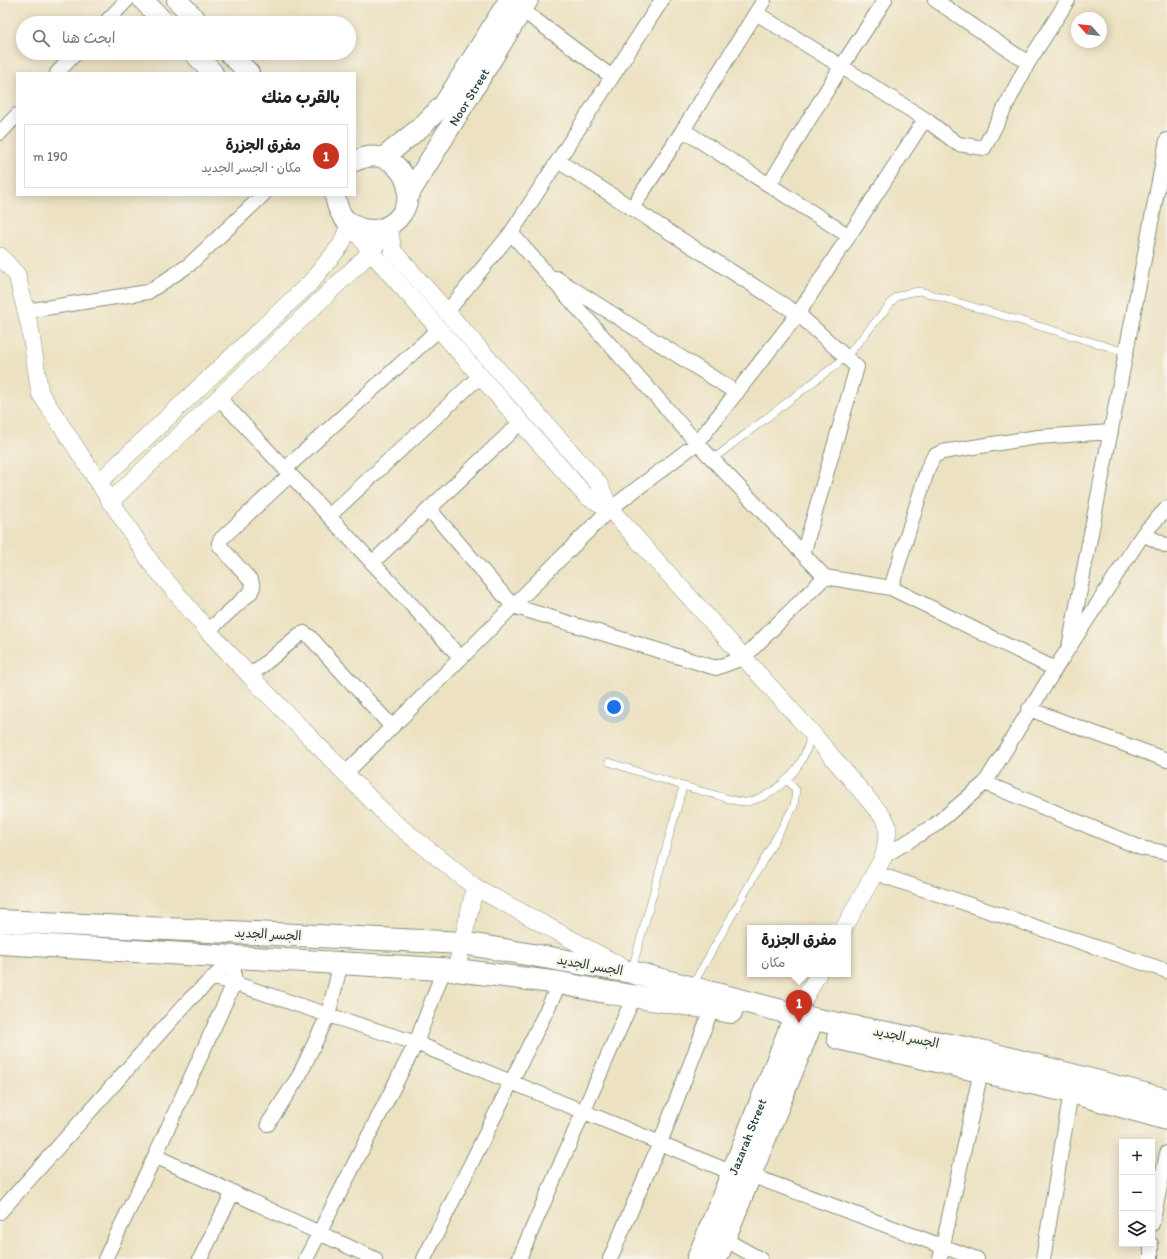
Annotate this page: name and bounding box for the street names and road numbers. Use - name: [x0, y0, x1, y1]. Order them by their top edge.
- street label: Noor Street: [445, 65, 492, 128]
- street label: الجسر الجديد: [234, 925, 302, 944]
- street label: الجسر الجديد: [556, 952, 624, 979]
- street label: الجسر الجديد: [871, 1023, 940, 1052]
- street label: Jazarah Street: [725, 1096, 769, 1177]

